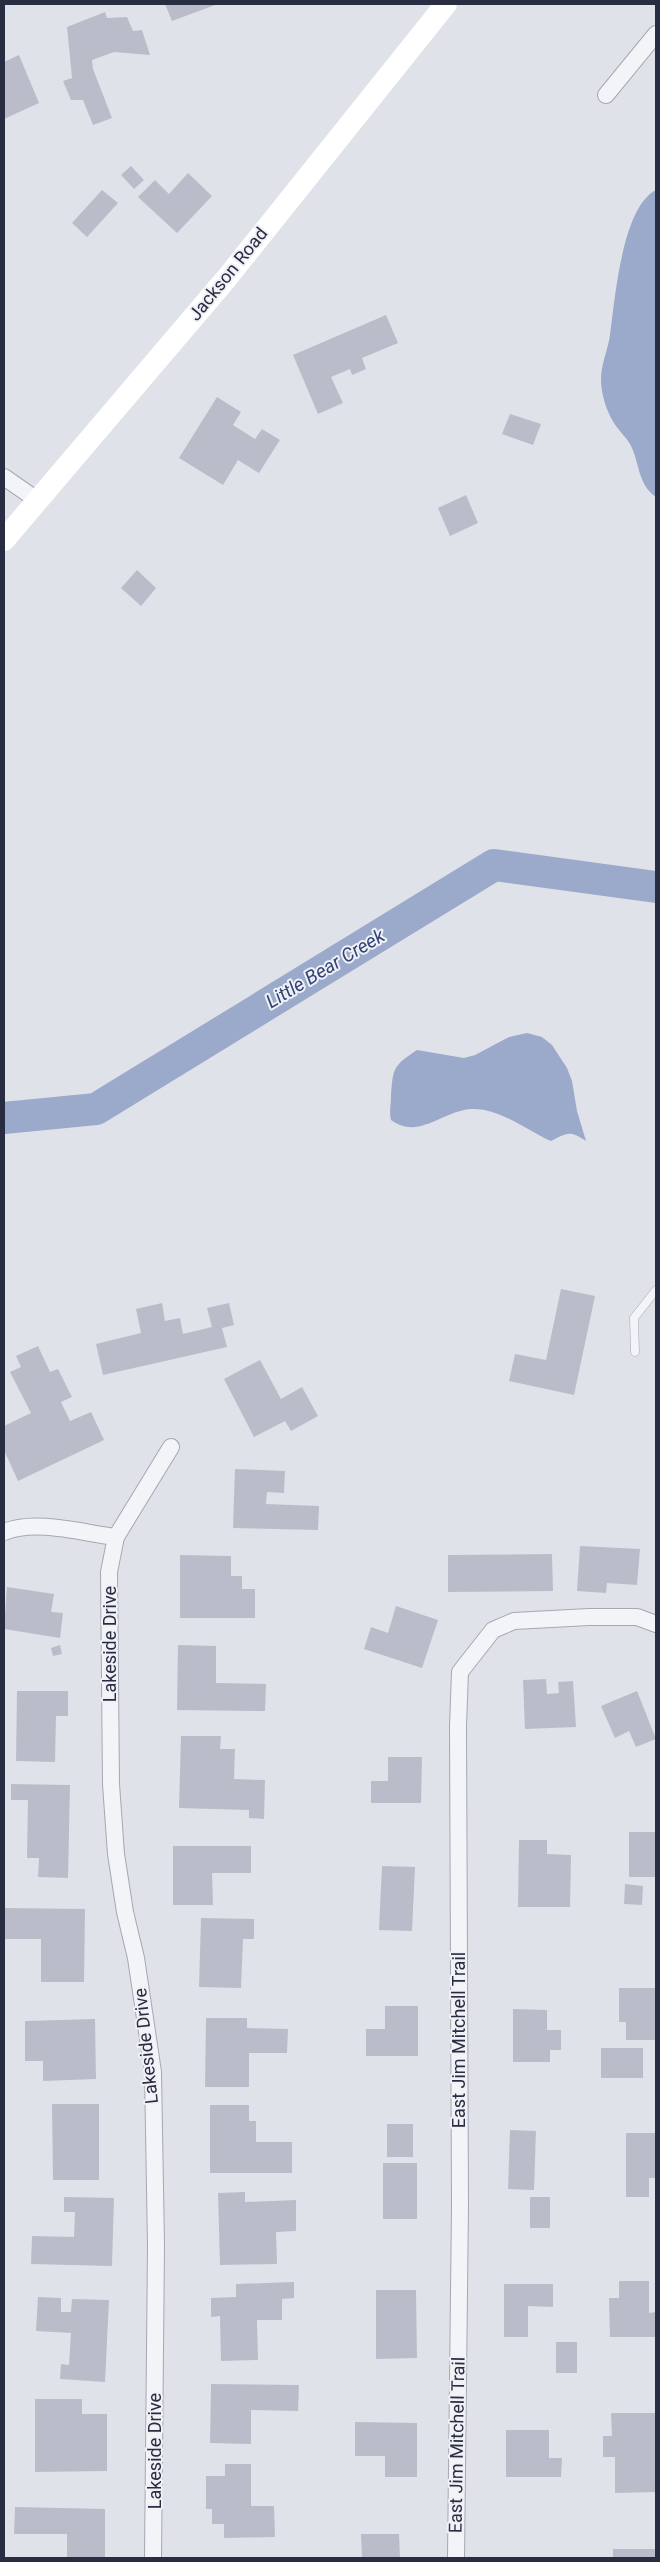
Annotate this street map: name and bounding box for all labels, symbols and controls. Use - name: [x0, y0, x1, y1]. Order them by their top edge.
- street label: Jackson Road: [184, 223, 271, 324]
- water label: Little Bear Creek: [262, 924, 389, 1013]
- street label: Lakeside Drive: [99, 1586, 120, 1702]
- street label: East Jim Mitchell Trail: [448, 1952, 469, 2128]
- street label: Lakeside Drive: [129, 1987, 162, 2105]
- street label: East Jim Mitchell Trail: [444, 2357, 469, 2533]
- street label: Lakeside Drive: [144, 2393, 165, 2509]

